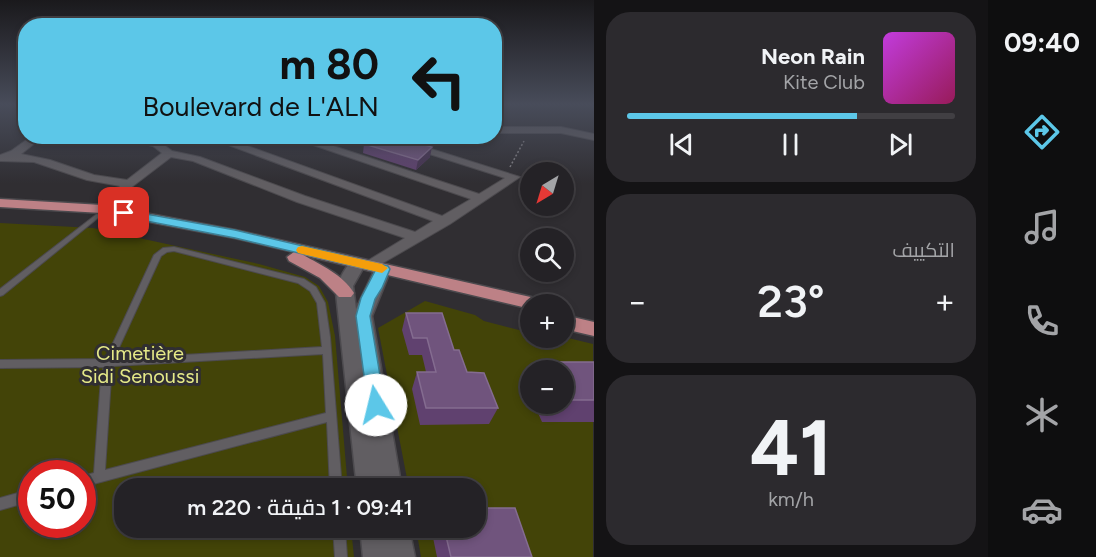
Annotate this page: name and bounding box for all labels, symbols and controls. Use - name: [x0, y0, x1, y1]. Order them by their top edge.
- text: 09:40: [1004, 26, 1080, 59]
- text: 80 m: [279, 39, 379, 90]
- icon: left: [400, 42, 478, 120]
- text: Neon Rain: [761, 43, 865, 70]
- text: Kite Club: [783, 70, 865, 94]
- text: Boulevard de L'ALN: [142, 90, 379, 123]
- icon: directions: [1021, 111, 1063, 153]
- icon: previous: [665, 128, 698, 161]
- icon: pause: [774, 128, 807, 161]
- icon: next: [884, 128, 917, 161]
- north arrow: [520, 162, 574, 216]
- map controls: [520, 162, 574, 414]
- pin: [98, 187, 149, 238]
- icon: arrive: [107, 196, 140, 229]
- icon: music: [1021, 206, 1063, 248]
- button: search: [520, 228, 574, 282]
- text: التكييف: [892, 238, 955, 262]
- text: 23°: [757, 274, 825, 328]
- text: −: [627, 282, 648, 321]
- text: +: [934, 282, 955, 321]
- button: +: [520, 294, 574, 348]
- icon: phone: [1021, 300, 1063, 342]
- park label: Cimetière Sidi Senoussi: [81, 341, 199, 388]
- button: −: [520, 360, 574, 414]
- position arrow: [344, 373, 408, 437]
- icon: climate: [1021, 394, 1063, 436]
- text: 41: [750, 401, 832, 495]
- speed limit sign: 50: [18, 460, 96, 538]
- text: km/h: [768, 487, 814, 511]
- icon: car: [1021, 489, 1063, 531]
- text: 09:41 · 1 دقيقة · 220 m: [187, 494, 413, 521]

